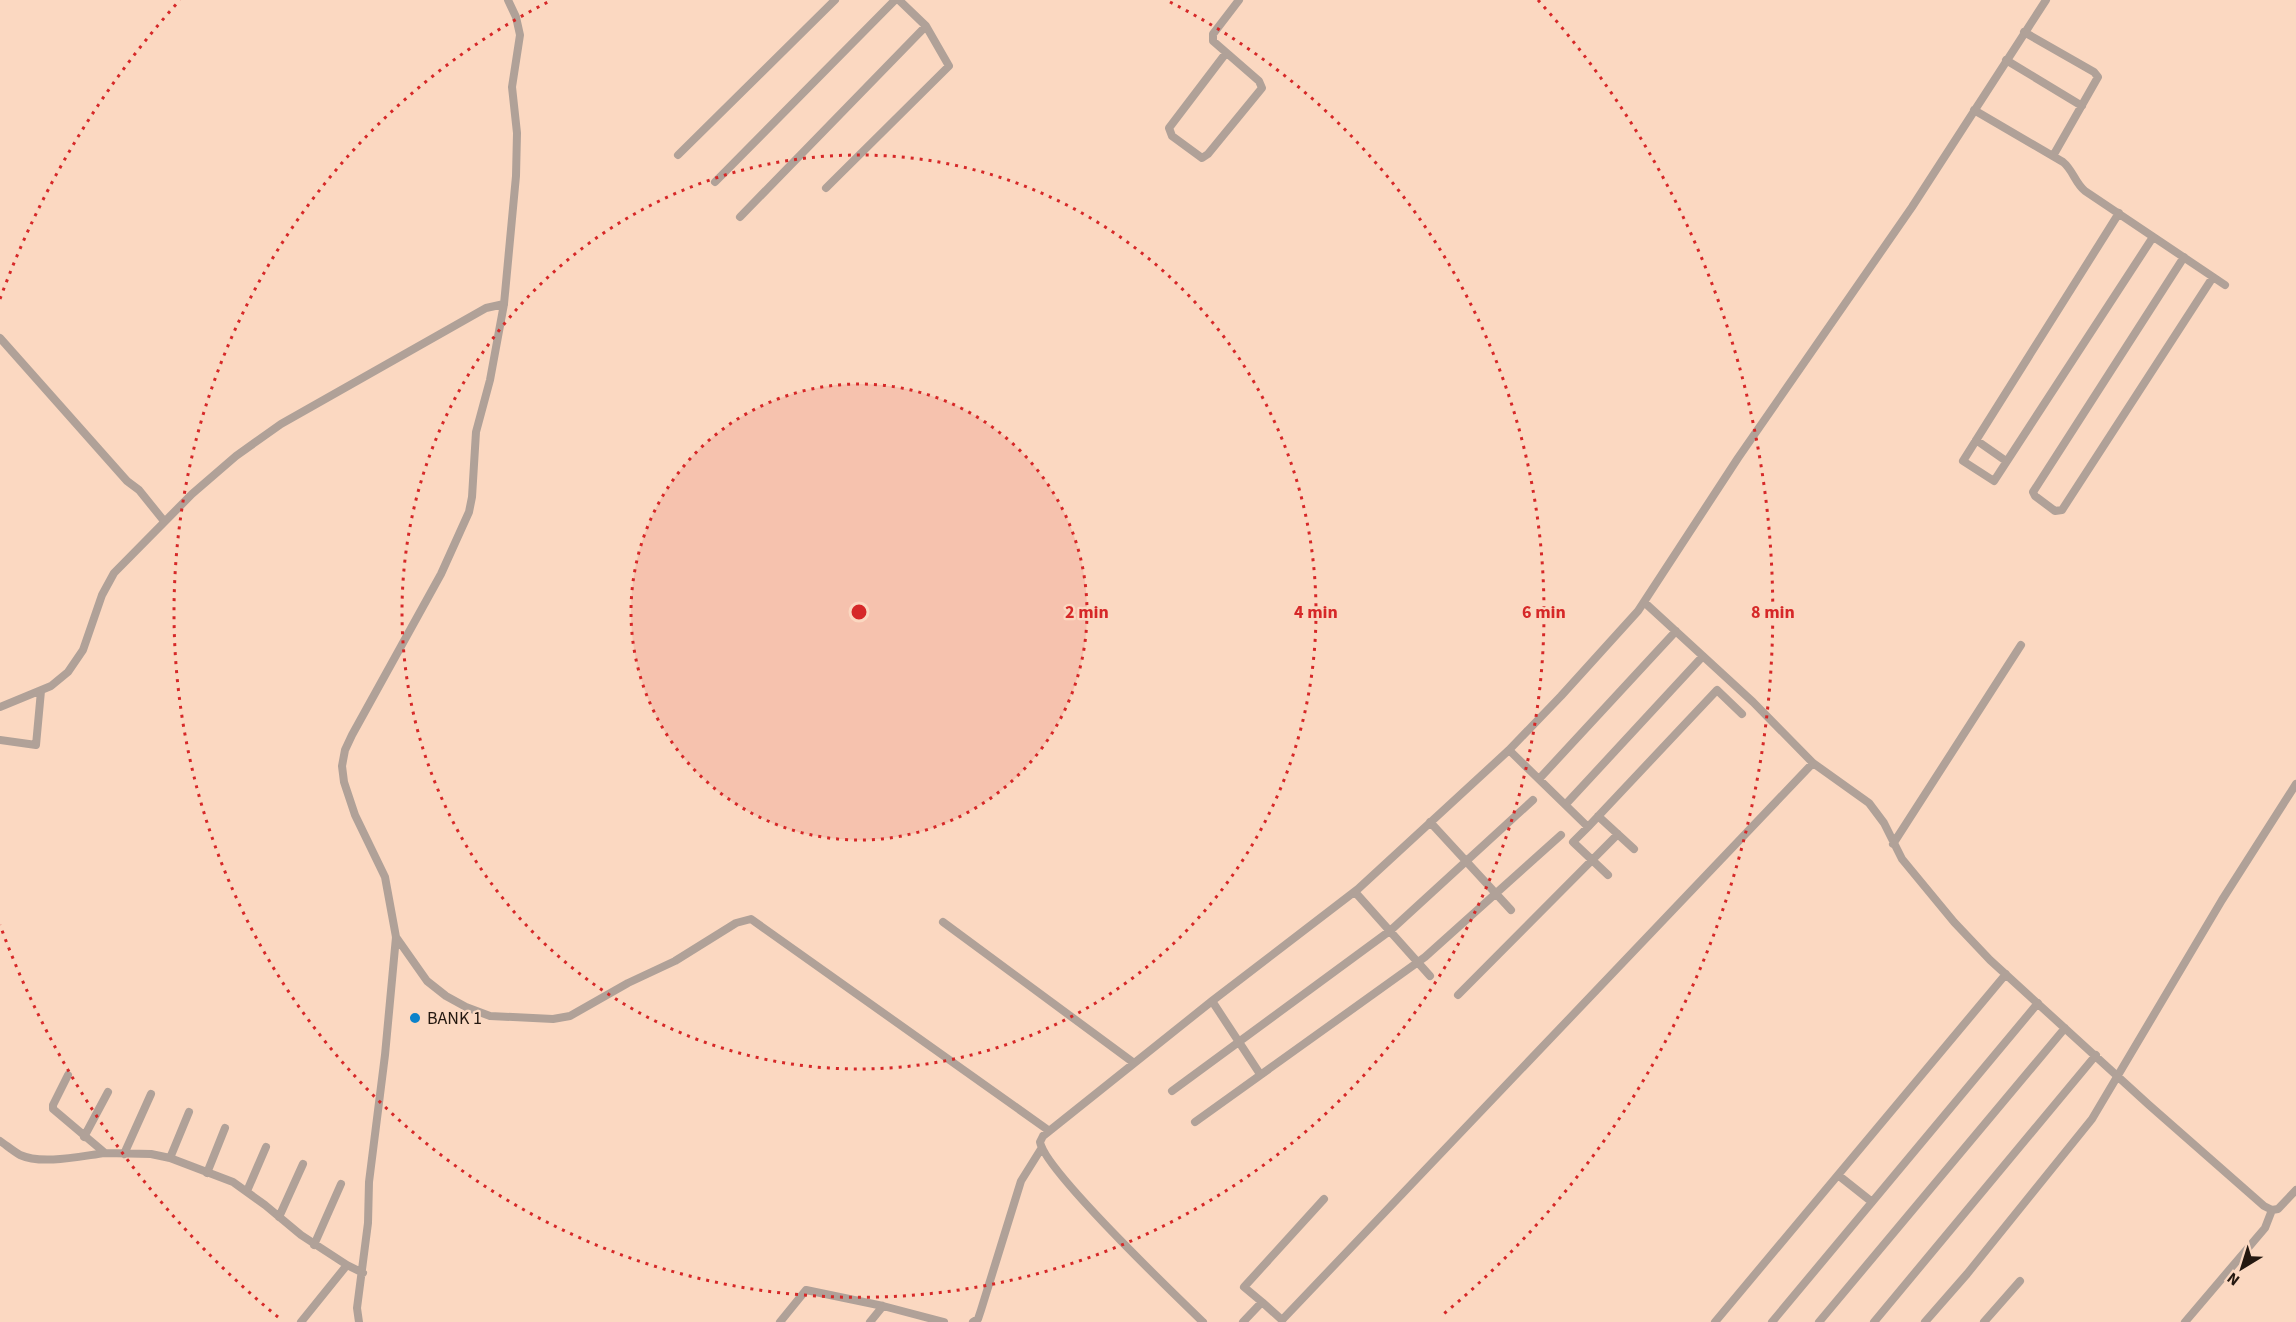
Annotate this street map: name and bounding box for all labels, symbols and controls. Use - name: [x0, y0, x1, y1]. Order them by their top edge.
- text: 2 min: [1065, 600, 1109, 625]
- text: 4 min: [1294, 600, 1338, 625]
- text: 6 min: [1522, 600, 1566, 625]
- text: 8 min: [1751, 600, 1795, 625]
- centre of rings: [849, 602, 869, 622]
- place label: BANK 1: [427, 1006, 482, 1031]
- marker: BANK 1: [408, 1011, 422, 1025]
- north arrow: [2212, 1238, 2272, 1298]
- text: N: [2222, 1267, 2244, 1291]

